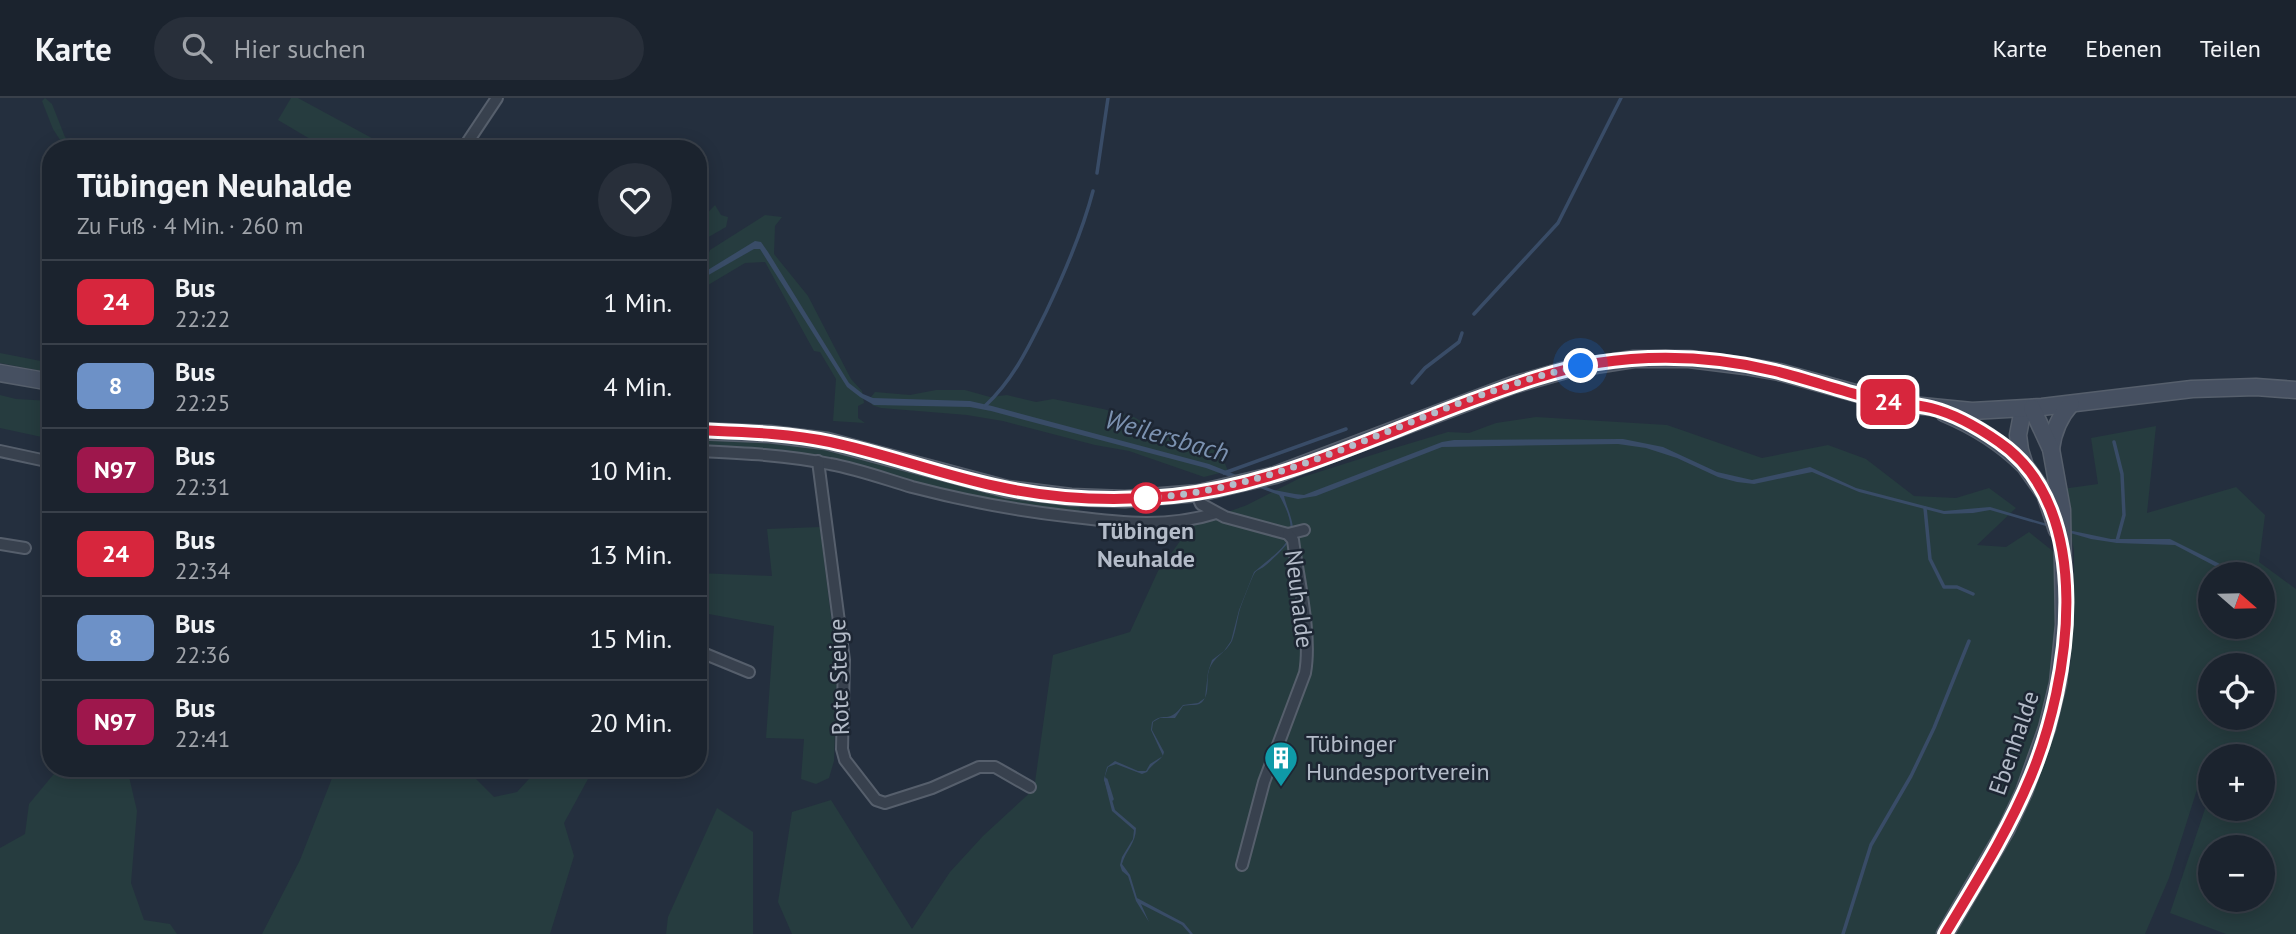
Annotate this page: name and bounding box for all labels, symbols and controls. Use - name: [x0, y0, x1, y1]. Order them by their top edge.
- search box: [154, 17, 644, 80]
- text: Karte: [35, 27, 112, 70]
- icon: search: [178, 29, 216, 67]
- text: Hier suchen: [234, 32, 366, 65]
- text: Karte: [1993, 33, 2047, 64]
- text: Ebenen: [2085, 33, 2162, 64]
- text: Teilen: [2200, 33, 2261, 64]
- text: Tübingen Neuhalde: [77, 163, 352, 206]
- button: heart: [598, 163, 672, 237]
- text: Zu Fuß · 4 Min. · 260 m: [77, 211, 303, 240]
- text: Bus: [175, 271, 215, 304]
- text: 24: [102, 286, 129, 317]
- text: 1 Min.: [604, 286, 672, 319]
- text: 22:22: [175, 304, 230, 333]
- your location: [1563, 348, 1598, 383]
- text: Bus: [175, 355, 215, 388]
- text: 8: [109, 370, 122, 401]
- text: 4 Min.: [604, 370, 672, 403]
- line badge: 24: [1856, 379, 1920, 425]
- text: 24: [1874, 386, 1902, 417]
- text: 22:25: [175, 388, 230, 417]
- water label: Weilersbach: [1101, 402, 1233, 469]
- text: Bus: [175, 439, 215, 472]
- text: N97: [94, 454, 137, 485]
- text: 10 Min.: [589, 454, 672, 487]
- text: 22:31: [175, 472, 230, 501]
- marker: Tübingen Neuhalde: [1131, 483, 1161, 513]
- place label: Tübingen Neuhalde: [1097, 515, 1195, 574]
- text: Bus: [175, 523, 215, 556]
- text: 24: [102, 538, 129, 569]
- text: 13 Min.: [589, 538, 672, 571]
- street label: Neuhalde: [1278, 548, 1321, 650]
- text: 22:34: [175, 556, 230, 585]
- north arrow: [2198, 562, 2275, 639]
- map controls: [2198, 562, 2275, 912]
- text: Bus: [175, 607, 215, 640]
- street label: Rote Steige: [821, 618, 856, 736]
- text: 8: [109, 622, 122, 653]
- text: 15 Min.: [589, 622, 672, 655]
- text: 22:36: [175, 640, 230, 669]
- button: locate: [2198, 653, 2275, 730]
- street label: Ebenhalde: [1981, 687, 2046, 799]
- text: Bus: [175, 691, 215, 724]
- text: N97: [94, 706, 137, 737]
- text: 20 Min.: [589, 706, 672, 739]
- text: 22:41: [175, 724, 230, 753]
- place label: Tübinger Hundesportverein: [1306, 728, 1490, 787]
- building icon: Tübinger Hundesportverein: [1262, 739, 1300, 788]
- button: +: [2198, 744, 2275, 821]
- button: −: [2198, 835, 2275, 912]

